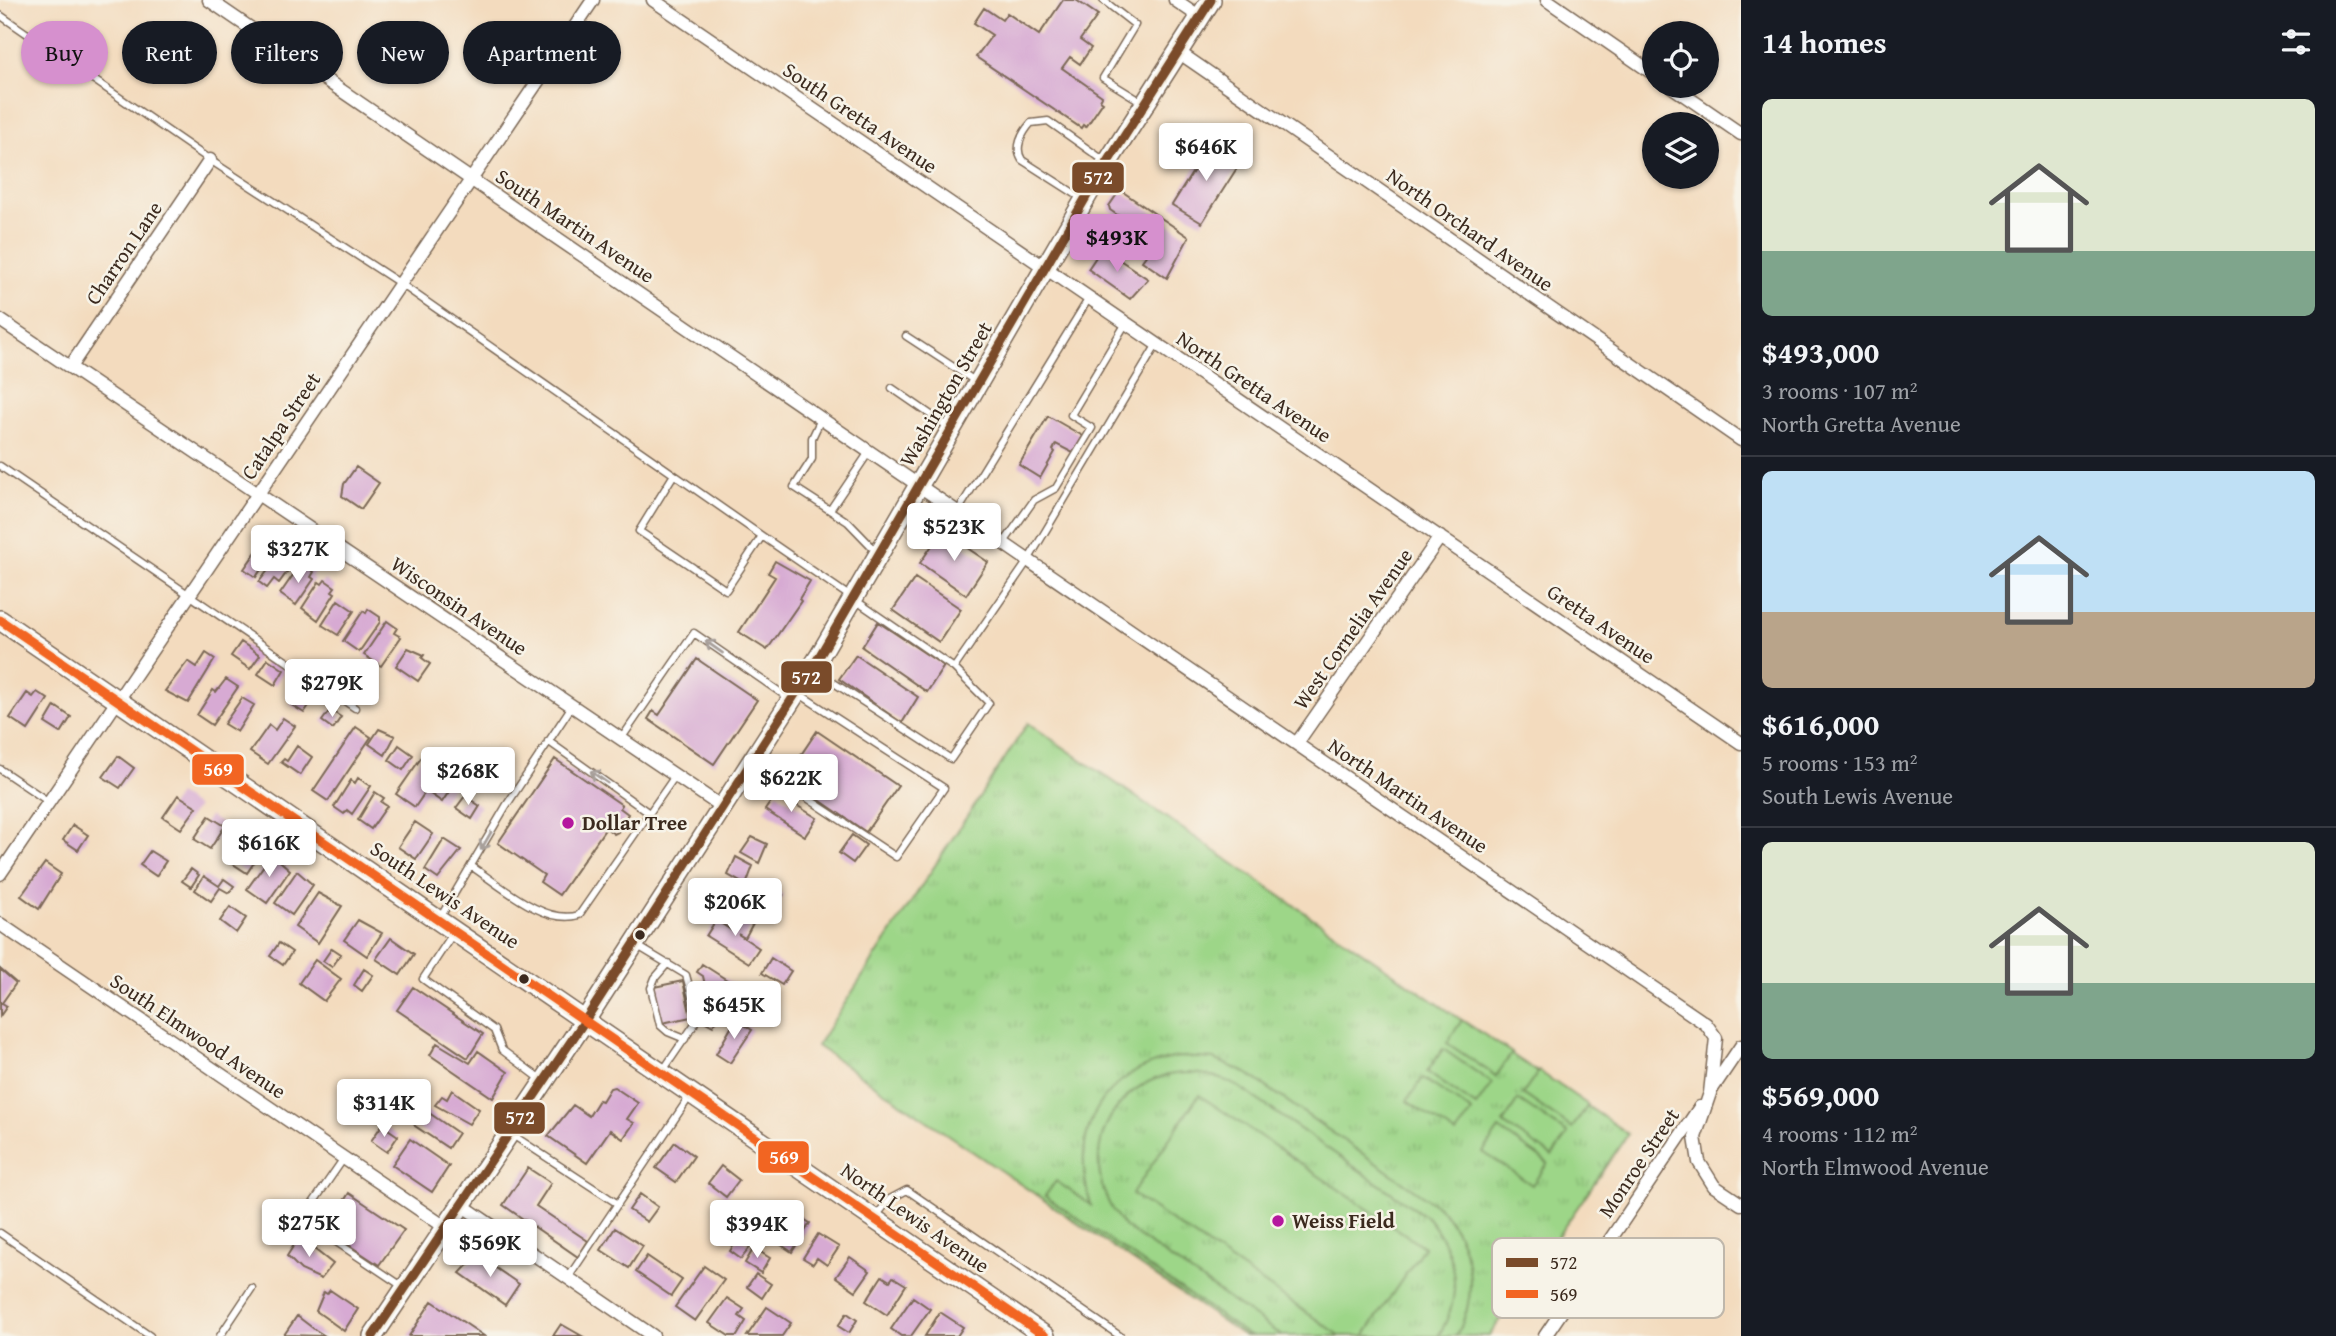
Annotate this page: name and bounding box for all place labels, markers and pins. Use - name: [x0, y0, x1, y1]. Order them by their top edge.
- pin: $646K: [1157, 124, 1255, 183]
- pin: $493K: [1068, 215, 1166, 274]
- pin: $523K: [905, 504, 1003, 563]
- pin: $327K: [249, 526, 347, 585]
- pin: $279K: [283, 660, 381, 719]
- pin: $268K: [419, 748, 517, 807]
- pin: $622K: [742, 754, 840, 814]
- place label: Dollar Tree: [582, 807, 687, 838]
- marker: Dollar Tree: [560, 815, 576, 831]
- pin: $616K: [220, 820, 318, 879]
- pin: $206K: [686, 878, 784, 938]
- unlabelled marker: [633, 928, 647, 942]
- unlabelled marker: [517, 972, 531, 986]
- pin: $645K: [685, 982, 783, 1041]
- pin: $314K: [335, 1080, 433, 1139]
- pin: $275K: [260, 1200, 358, 1259]
- pin: $394K: [708, 1200, 806, 1260]
- place label: Weiss Field: [1292, 1205, 1395, 1236]
- marker: Weiss Field: [1270, 1213, 1286, 1229]
- pin: $569K: [441, 1220, 539, 1279]

